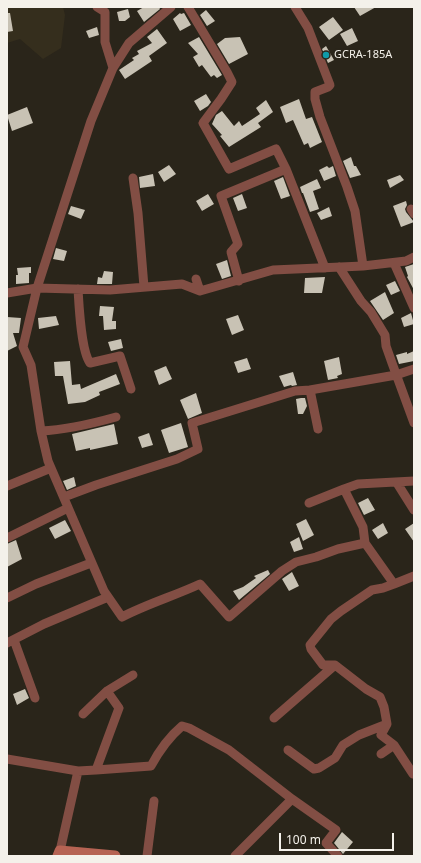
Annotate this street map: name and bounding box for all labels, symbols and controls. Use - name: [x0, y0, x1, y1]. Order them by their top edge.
- place label: GCRA-185A: [334, 48, 392, 62]
- marker: GCRA-185A: [321, 50, 331, 60]
- scale bar: [281, 825, 396, 851]
- text: 100 m: [286, 831, 321, 848]

